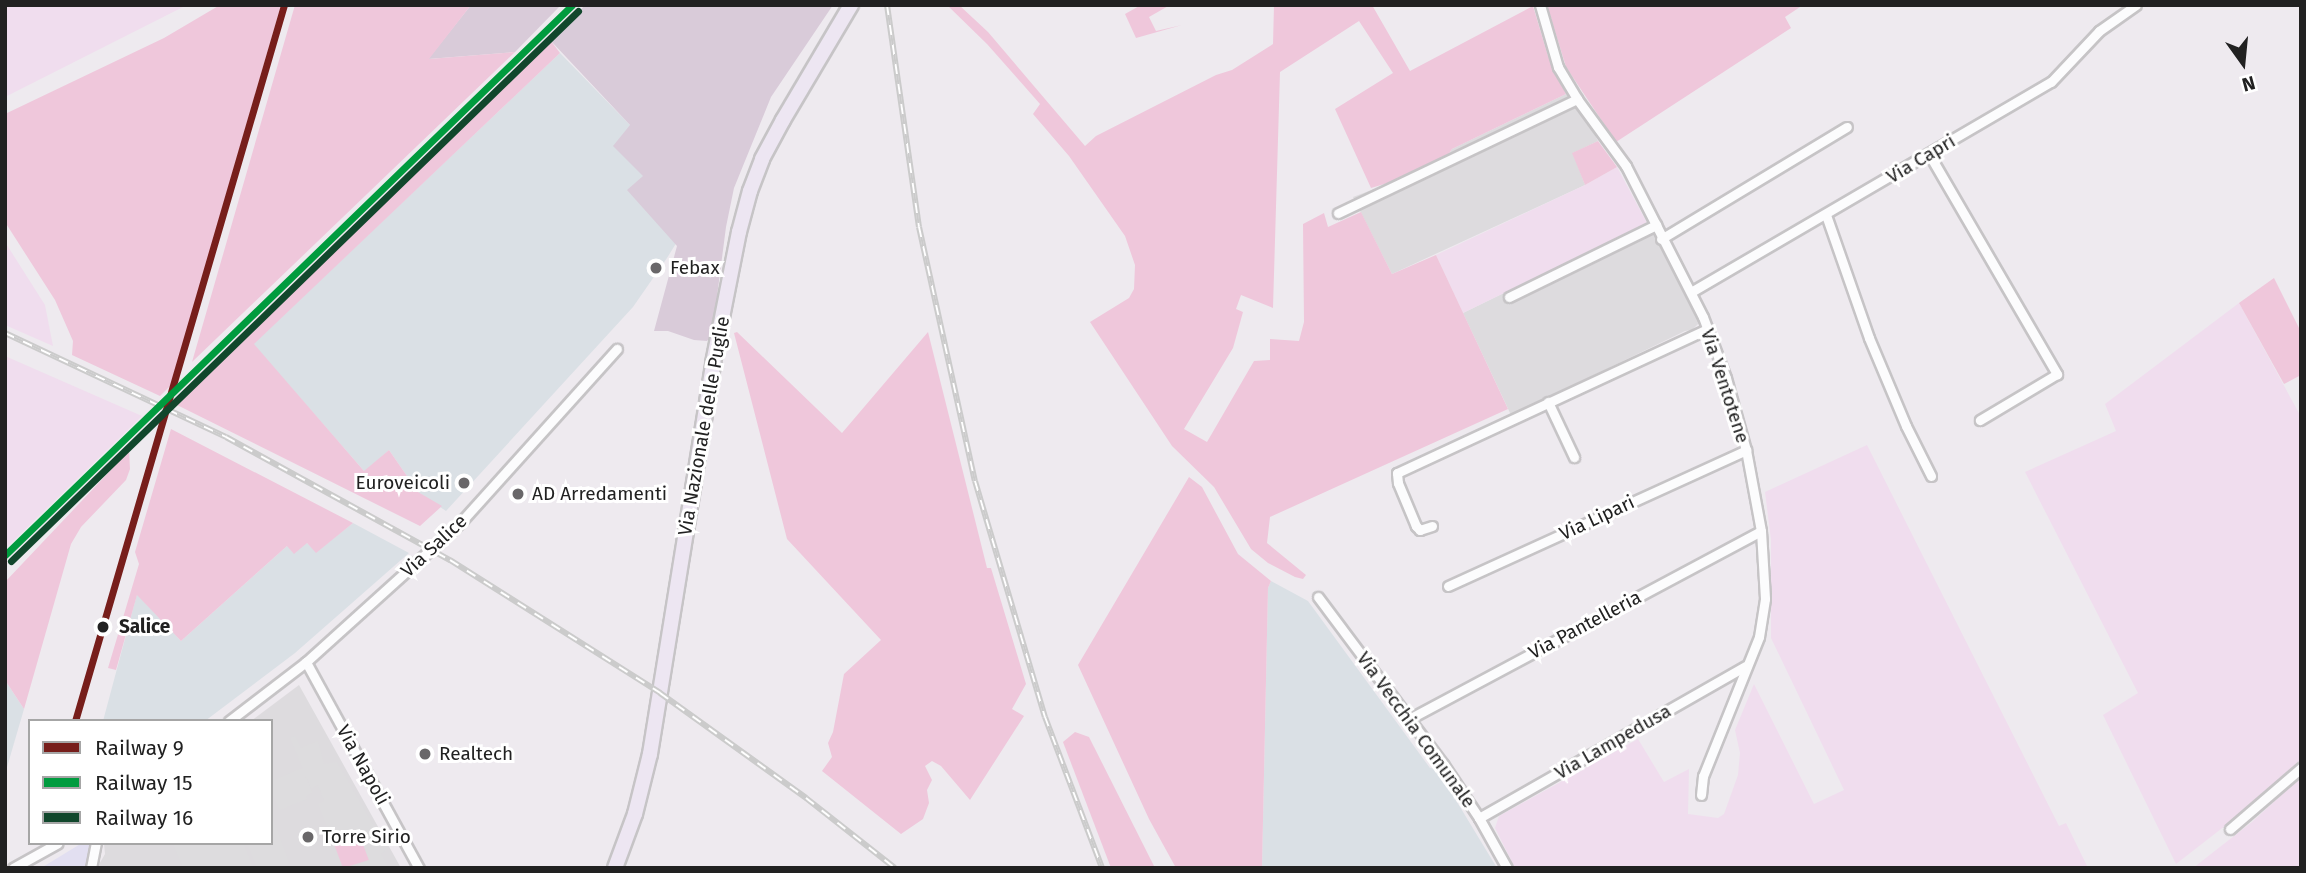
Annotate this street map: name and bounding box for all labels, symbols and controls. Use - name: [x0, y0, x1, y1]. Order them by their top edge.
- north arrow: [2208, 28, 2278, 98]
- text: N: [2240, 71, 2258, 97]
- street label: Via Capri: [1883, 130, 1959, 188]
- place label: Febax: [670, 257, 720, 279]
- marker: Febax: [648, 260, 664, 276]
- street label: Via Nazionale delle Puglie: [673, 315, 735, 537]
- street label: Via Ventotene: [1696, 326, 1754, 446]
- place label: Euroveicoli: [356, 472, 450, 494]
- marker: Euroveicoli: [456, 475, 472, 491]
- place label: AD Arredamenti: [532, 483, 667, 505]
- marker: AD Arredamenti: [510, 486, 526, 502]
- street label: Via Lipari: [1556, 491, 1638, 545]
- street label: Via Salice: [396, 510, 472, 582]
- street label: Via Pantelleria: [1525, 586, 1645, 664]
- place label: Salice: [119, 616, 170, 638]
- marker: Salice: [93, 617, 113, 637]
- street label: Via Vecchia Comunale: [1352, 648, 1480, 812]
- street label: Via Lampedusa: [1551, 700, 1675, 784]
- legend: [28, 719, 273, 845]
- street label: Via Napoli: [332, 721, 394, 809]
- text: Railway 9: [95, 735, 184, 761]
- place label: Realtech: [439, 743, 513, 765]
- marker: Realtech: [417, 746, 433, 762]
- text: Railway 15: [95, 770, 192, 796]
- text: Railway 16: [95, 805, 193, 831]
- place label: Torre Sirio: [322, 826, 411, 848]
- marker: Torre Sirio: [300, 829, 316, 845]

